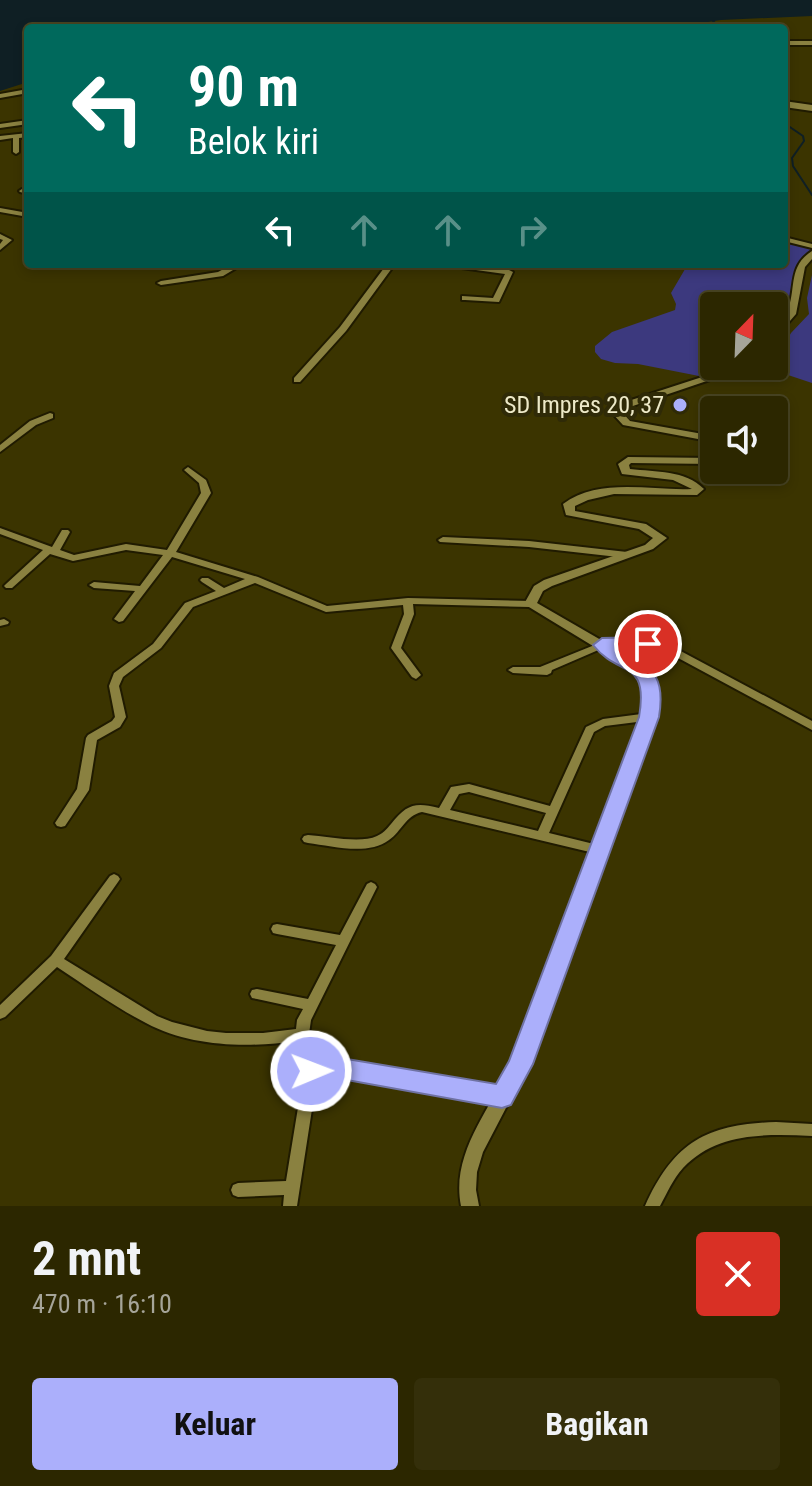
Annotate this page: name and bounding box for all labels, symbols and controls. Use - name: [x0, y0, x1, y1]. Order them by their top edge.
- text: 90 m: [188, 54, 299, 120]
- icon: left: [56, 56, 160, 160]
- text: Belok kiri: [188, 121, 319, 163]
- icon: left: [258, 208, 302, 252]
- icon: ahead: [342, 208, 386, 252]
- icon: ahead: [426, 208, 470, 252]
- icon: right: [510, 208, 554, 252]
- north arrow: [700, 292, 788, 380]
- map controls: [700, 292, 788, 484]
- place label: SD Impres 20, 37: [504, 391, 664, 419]
- marker: SD Impres 20, 37: [671, 396, 689, 414]
- button: sound: [700, 396, 788, 484]
- pin: [614, 610, 682, 678]
- icon: arrive: [626, 622, 670, 666]
- position arrow: [269, 1029, 353, 1113]
- text: 2 mnt: [32, 1230, 141, 1287]
- button: close: [696, 1232, 780, 1316]
- text: 470 m · 16:10: [32, 1289, 172, 1319]
- button: Keluar: [32, 1378, 398, 1470]
- button: Bagikan: [414, 1378, 780, 1470]

